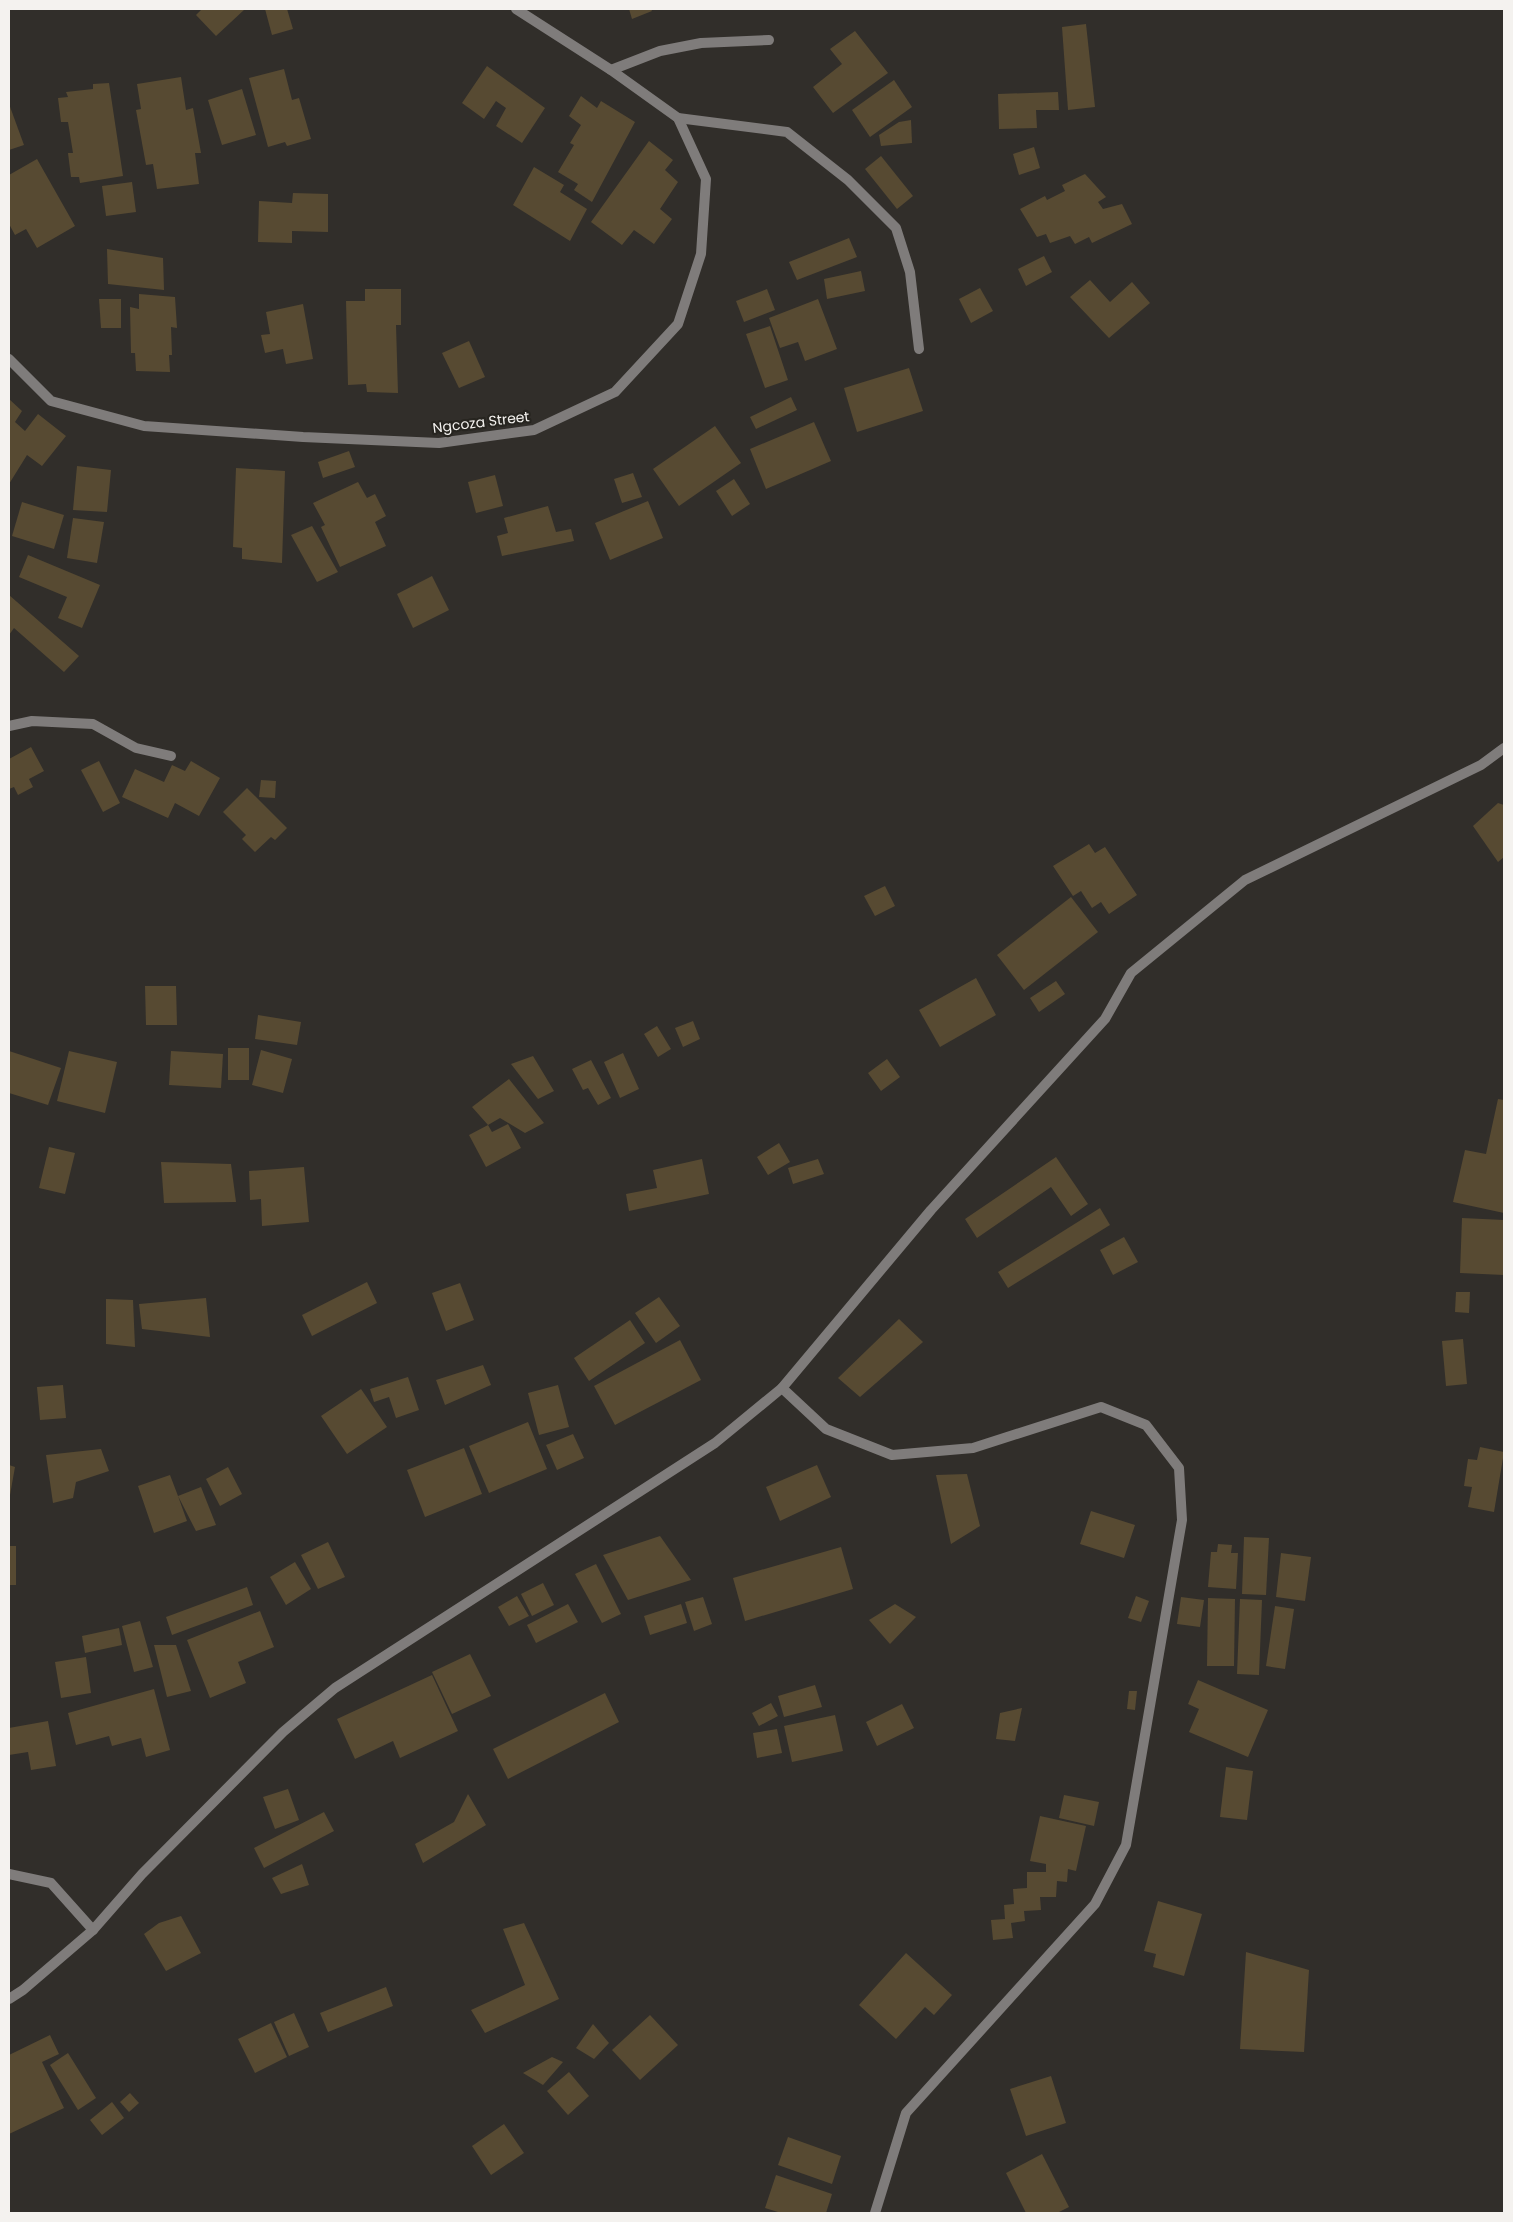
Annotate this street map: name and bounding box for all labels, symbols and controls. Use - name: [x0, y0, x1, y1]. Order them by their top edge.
- street label: Ngcoza Street: [431, 406, 531, 438]

